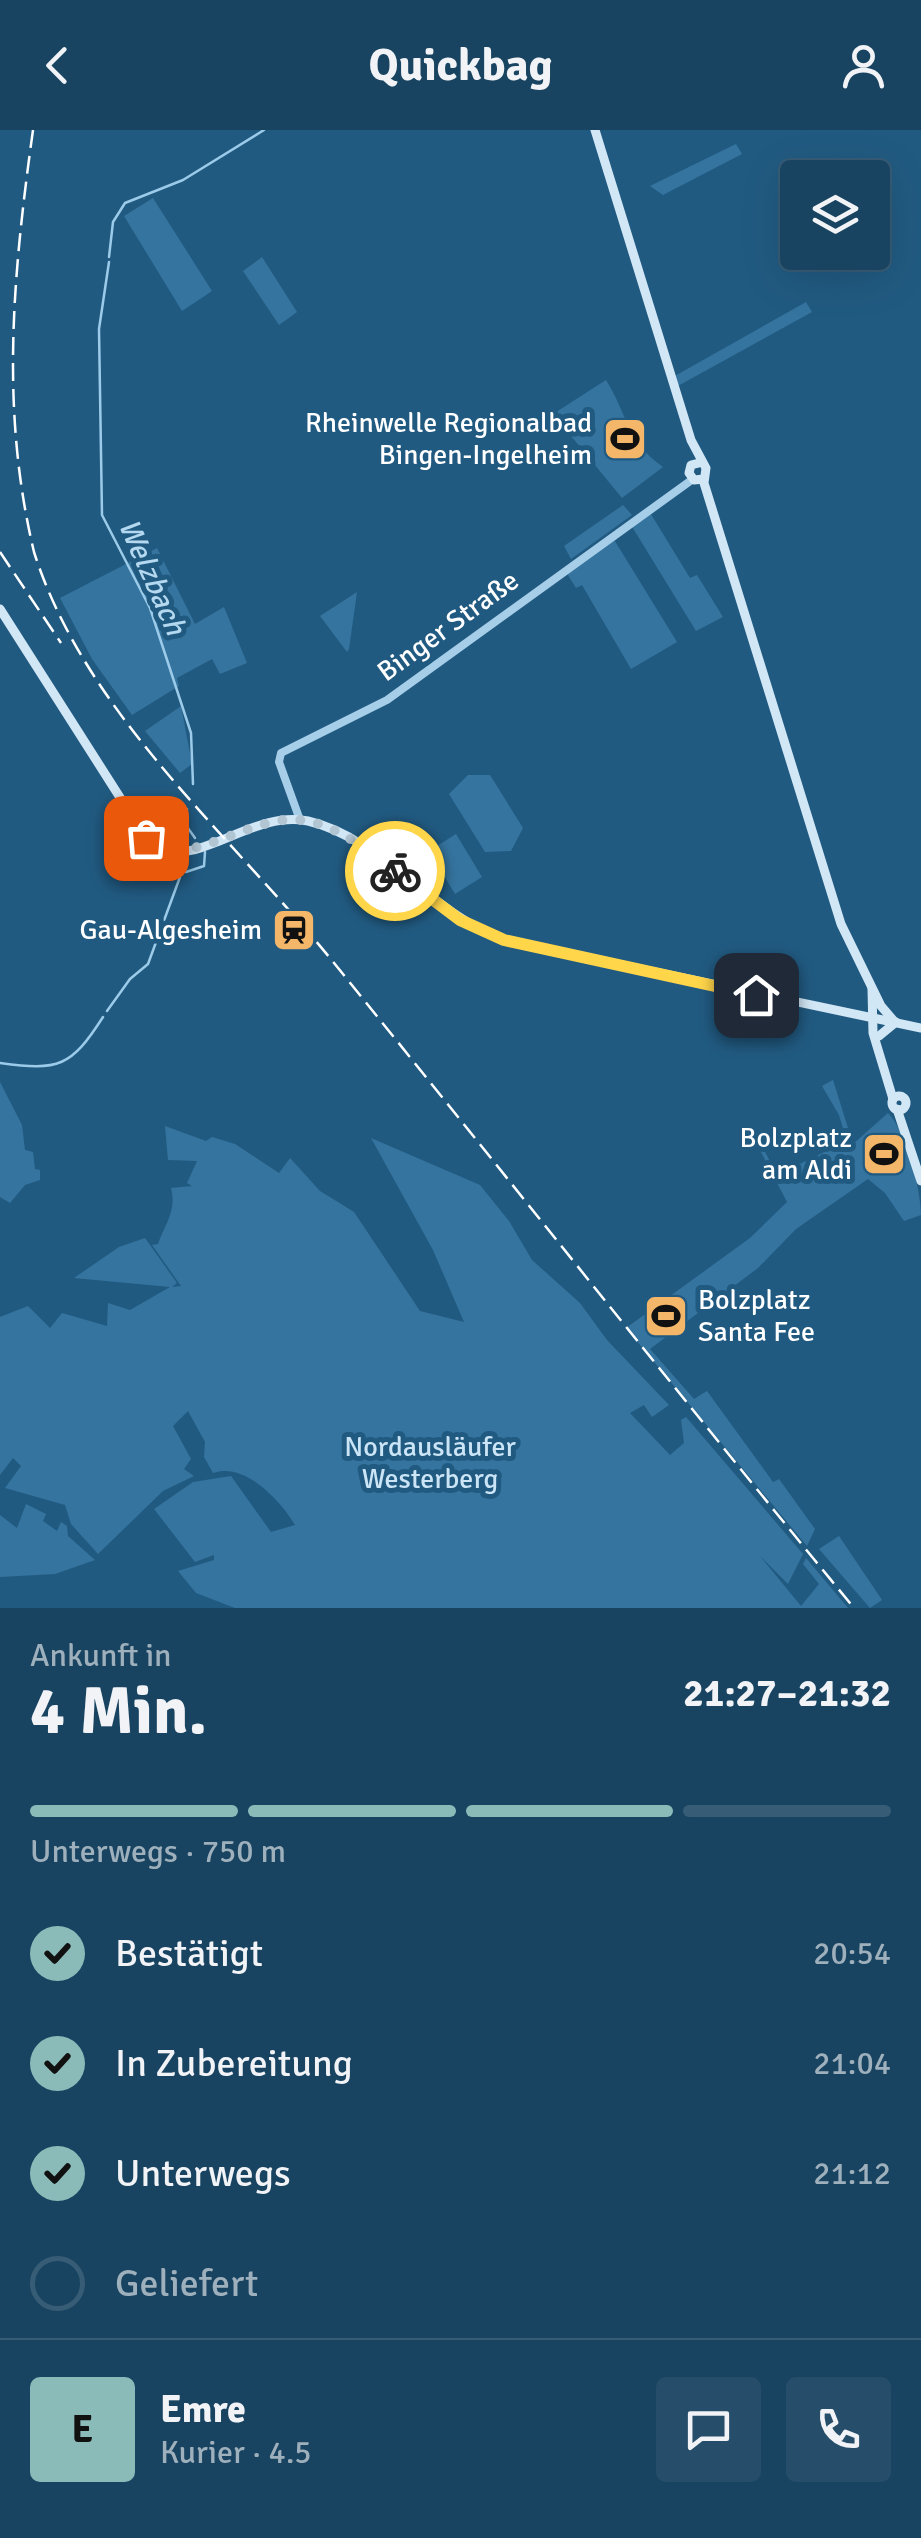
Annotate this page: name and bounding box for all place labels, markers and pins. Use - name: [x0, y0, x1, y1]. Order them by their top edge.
- place label: Rheinwelle Regionalbad Bingen-Ingelheim: [305, 406, 592, 472]
- sports icon: Rheinwelle Regionalbad Bingen-Ingelheim: [602, 416, 648, 462]
- pin: [104, 796, 189, 881]
- station icon: Gau-Algesheim: [271, 907, 317, 953]
- place label: Gau-Algesheim: [80, 913, 262, 947]
- pin: [714, 953, 799, 1038]
- place label: Bolzplatz am Aldi: [740, 1121, 852, 1187]
- sports icon: Bolzplatz am Aldi: [861, 1131, 907, 1177]
- place label: Bolzplatz Santa Fee: [698, 1283, 815, 1349]
- sports icon: Bolzplatz Santa Fee: [643, 1293, 689, 1339]

